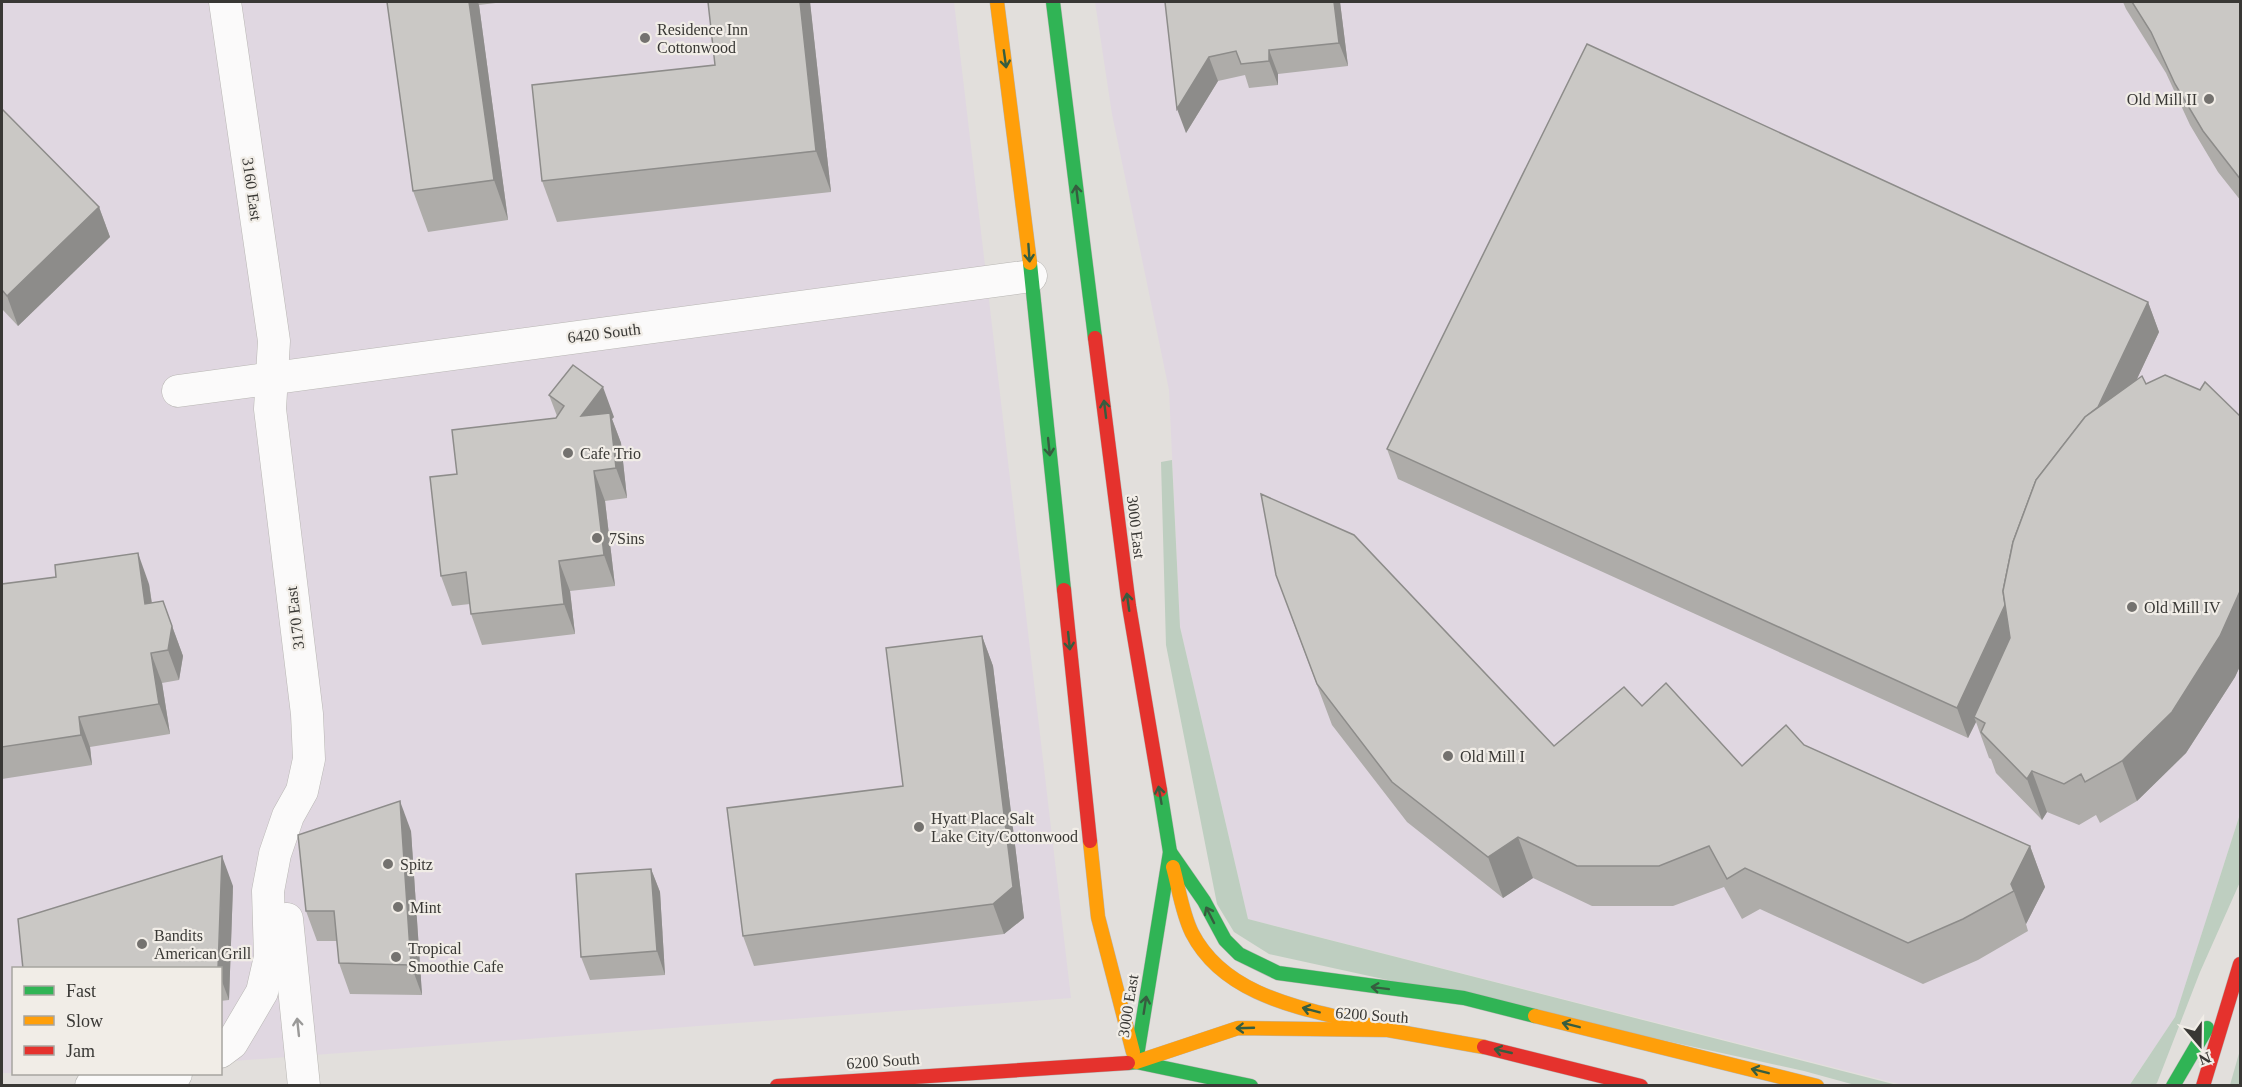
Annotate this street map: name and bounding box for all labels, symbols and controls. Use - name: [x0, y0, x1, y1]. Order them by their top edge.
- place label: Residence Inn Cottonwood: [657, 21, 748, 56]
- marker: Residence Inn Cottonwood: [638, 31, 652, 45]
- one-way arrow: [1000, 49, 1011, 69]
- place label: Old Mill II: [2127, 91, 2197, 108]
- marker: Old Mill II: [2202, 92, 2216, 106]
- street label: 3160 East: [239, 156, 265, 222]
- one-way arrow: [1071, 185, 1082, 205]
- one-way arrow: [1024, 242, 1035, 262]
- street label: 6420 South: [567, 320, 641, 346]
- one-way arrow: [1099, 399, 1110, 419]
- one-way arrow: [1044, 437, 1055, 456]
- place label: Cafe Trio: [580, 445, 641, 462]
- marker: Cafe Trio: [561, 446, 575, 460]
- street label: 3000 East: [1124, 494, 1148, 560]
- place label: 7Sins: [609, 530, 645, 547]
- marker: 7Sins: [590, 531, 604, 545]
- street label: 3170 East: [283, 585, 307, 651]
- one-way arrow: [1123, 593, 1134, 613]
- place label: Old Mill IV: [2144, 599, 2221, 616]
- marker: Old Mill IV: [2125, 600, 2139, 614]
- one-way arrow: [1064, 630, 1075, 650]
- place label: Old Mill I: [1460, 748, 1525, 765]
- marker: Old Mill I: [1441, 749, 1455, 763]
- one-way arrow: [1154, 785, 1165, 805]
- place label: Hyatt Place Salt Lake City/Cottonwood: [931, 810, 1078, 846]
- marker: Hyatt Place Salt Lake City/Cottonwood: [912, 820, 926, 834]
- place label: Spitz: [400, 856, 433, 874]
- marker: Spitz: [381, 857, 395, 871]
- place label: Mint: [410, 899, 442, 916]
- marker: Mint: [391, 900, 405, 914]
- one-way arrow: [1204, 907, 1216, 925]
- place label: Bandits American Grill: [154, 927, 252, 962]
- marker: Bandits American Grill: [135, 937, 149, 951]
- place label: Tropical Smoothie Cafe: [408, 940, 504, 975]
- marker: Tropical Smoothie Cafe: [389, 950, 403, 964]
- legend: [12, 967, 222, 1075]
- street label: 3000 East: [1115, 973, 1141, 1039]
- text: Fast: [66, 981, 96, 1001]
- one-way arrow: [1370, 982, 1390, 993]
- one-way arrow: [1140, 995, 1151, 1015]
- one-way arrow: [1302, 1003, 1321, 1015]
- street label: 6200 South: [1335, 1004, 1409, 1026]
- text: Slow: [66, 1011, 103, 1031]
- north arrow: [2170, 1015, 2230, 1075]
- one-way arrow: [292, 1018, 303, 1038]
- one-way arrow: [1562, 1018, 1581, 1030]
- one-way arrow: [1236, 1022, 1256, 1034]
- text: Jam: [66, 1041, 95, 1061]
- one-way arrow: [1494, 1045, 1513, 1056]
- text: N: [2196, 1049, 2213, 1069]
- street label: 6200 South: [846, 1050, 920, 1072]
- one-way arrow: [1751, 1064, 1770, 1076]

